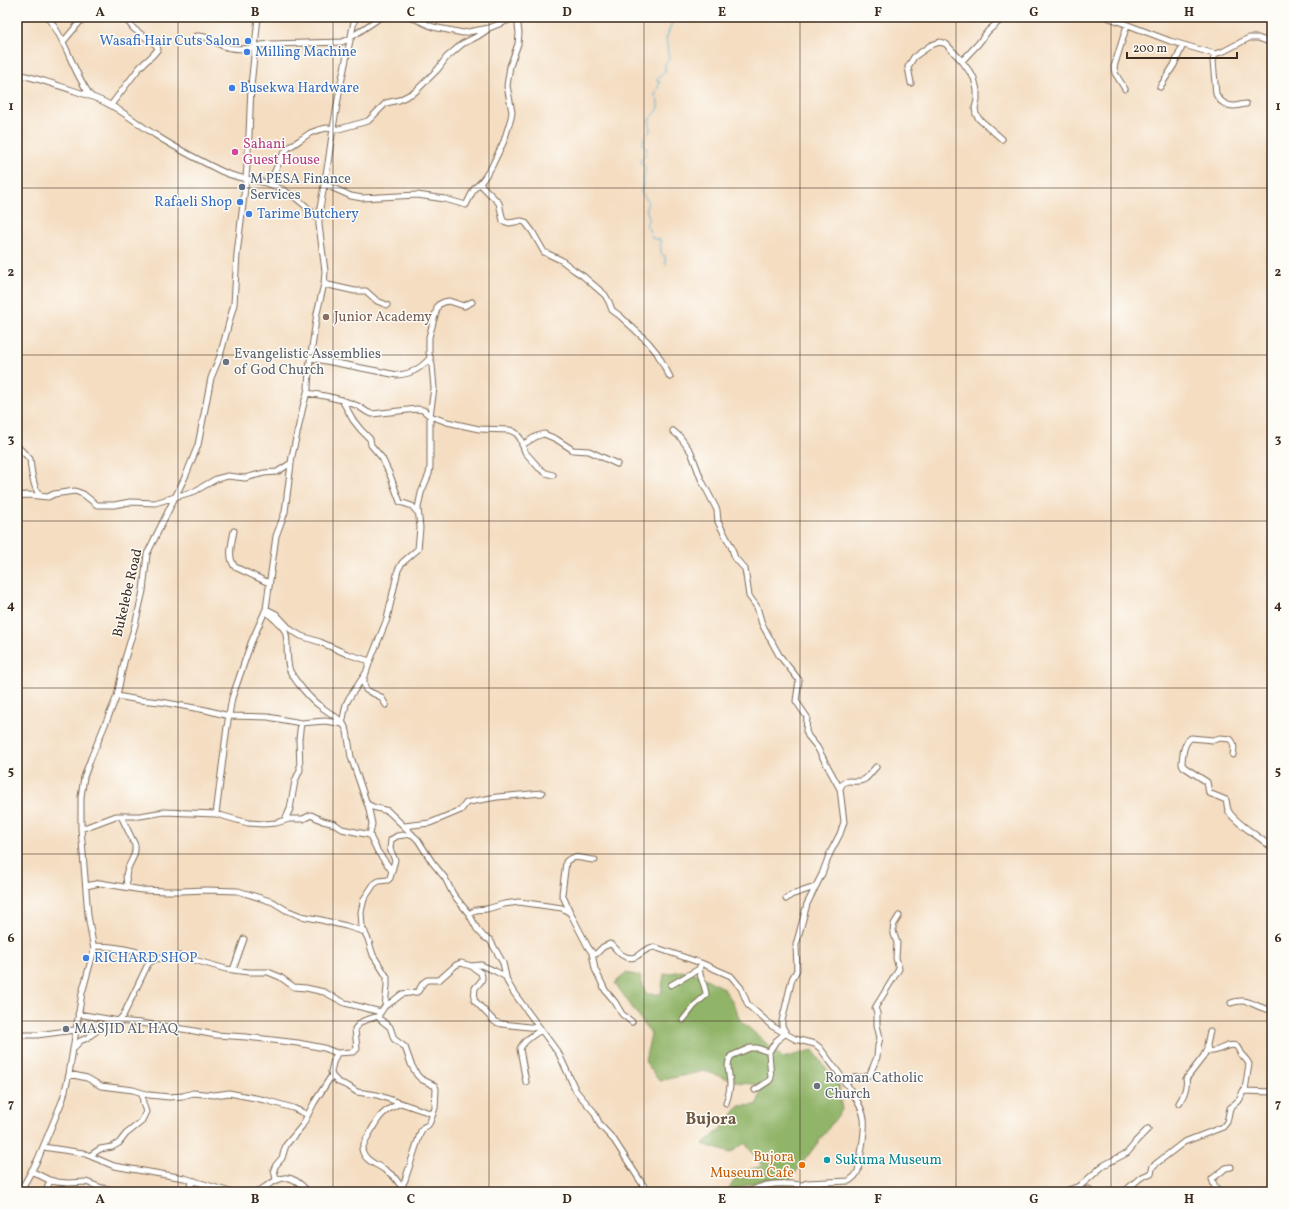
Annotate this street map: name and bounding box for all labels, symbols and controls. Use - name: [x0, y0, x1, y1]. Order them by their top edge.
- text: A: [95, 4, 105, 22]
- text: B: [251, 4, 260, 22]
- text: C: [407, 4, 415, 22]
- text: D: [562, 4, 572, 22]
- text: E: [718, 4, 726, 22]
- text: F: [874, 4, 882, 22]
- text: G: [1029, 4, 1039, 22]
- text: H: [1184, 4, 1194, 22]
- place label: Wasafi Hair Cuts Salon: [100, 32, 240, 51]
- scale bar: [1127, 34, 1237, 60]
- marker: Wasafi Hair Cuts Salon: [243, 36, 253, 46]
- text: 200 m: [1133, 41, 1167, 57]
- place label: Milling Machine: [255, 43, 357, 62]
- marker: Milling Machine: [242, 47, 252, 57]
- place label: Busekwa Hardware: [240, 79, 359, 98]
- marker: Busekwa Hardware: [227, 83, 237, 93]
- text: 1: [8, 98, 14, 116]
- text: 1: [1275, 98, 1281, 116]
- place label: Sahani Guest House: [243, 135, 320, 170]
- marker: Sahani Guest House: [230, 147, 240, 157]
- place label: M PESA Finance Services: [250, 170, 351, 205]
- marker: M PESA Finance Services: [237, 182, 247, 192]
- place label: Rafaeli Shop: [154, 193, 232, 212]
- marker: Rafaeli Shop: [235, 197, 245, 207]
- place label: Tarime Butchery: [257, 205, 359, 224]
- marker: Tarime Butchery: [244, 209, 254, 219]
- text: 2: [8, 264, 15, 282]
- text: 2: [1275, 264, 1282, 282]
- place label: Junior Academy: [334, 308, 432, 327]
- marker: Junior Academy: [321, 312, 331, 322]
- place label: Evangelistic Assemblies of God Church: [234, 345, 381, 380]
- marker: Evangelistic Assemblies of God Church: [221, 357, 231, 367]
- text: 3: [8, 431, 15, 449]
- text: 3: [1275, 431, 1282, 449]
- street label: Bukelebe Road: [109, 547, 147, 639]
- text: 4: [7, 597, 15, 615]
- text: 4: [1274, 597, 1282, 615]
- text: 5: [8, 763, 14, 781]
- text: 5: [1275, 763, 1281, 781]
- text: 6: [7, 930, 15, 948]
- text: 6: [1274, 930, 1282, 948]
- place label: RICHARD SHOP: [94, 949, 197, 968]
- marker: RICHARD SHOP: [81, 953, 91, 963]
- place label: MASJID AL HAQ: [74, 1020, 179, 1039]
- marker: MASJID AL HAQ: [61, 1024, 71, 1034]
- place label: Roman Catholic Church: [825, 1069, 923, 1104]
- marker: Roman Catholic Church: [812, 1081, 822, 1091]
- text: 7: [8, 1096, 14, 1114]
- text: 7: [1275, 1096, 1281, 1114]
- district label: Bujora: [686, 1109, 737, 1131]
- place label: Bujora Museum Cafe: [710, 1148, 794, 1183]
- place label: Sukuma Museum: [835, 1151, 942, 1170]
- marker: Sukuma Museum: [822, 1155, 832, 1165]
- marker: Bujora Museum Cafe: [797, 1160, 807, 1170]
- text: A: [95, 1191, 105, 1209]
- text: B: [251, 1191, 260, 1209]
- text: C: [407, 1191, 415, 1209]
- text: D: [562, 1191, 572, 1209]
- text: E: [718, 1191, 726, 1209]
- text: F: [874, 1191, 882, 1209]
- text: G: [1029, 1191, 1039, 1209]
- text: H: [1184, 1191, 1194, 1209]

